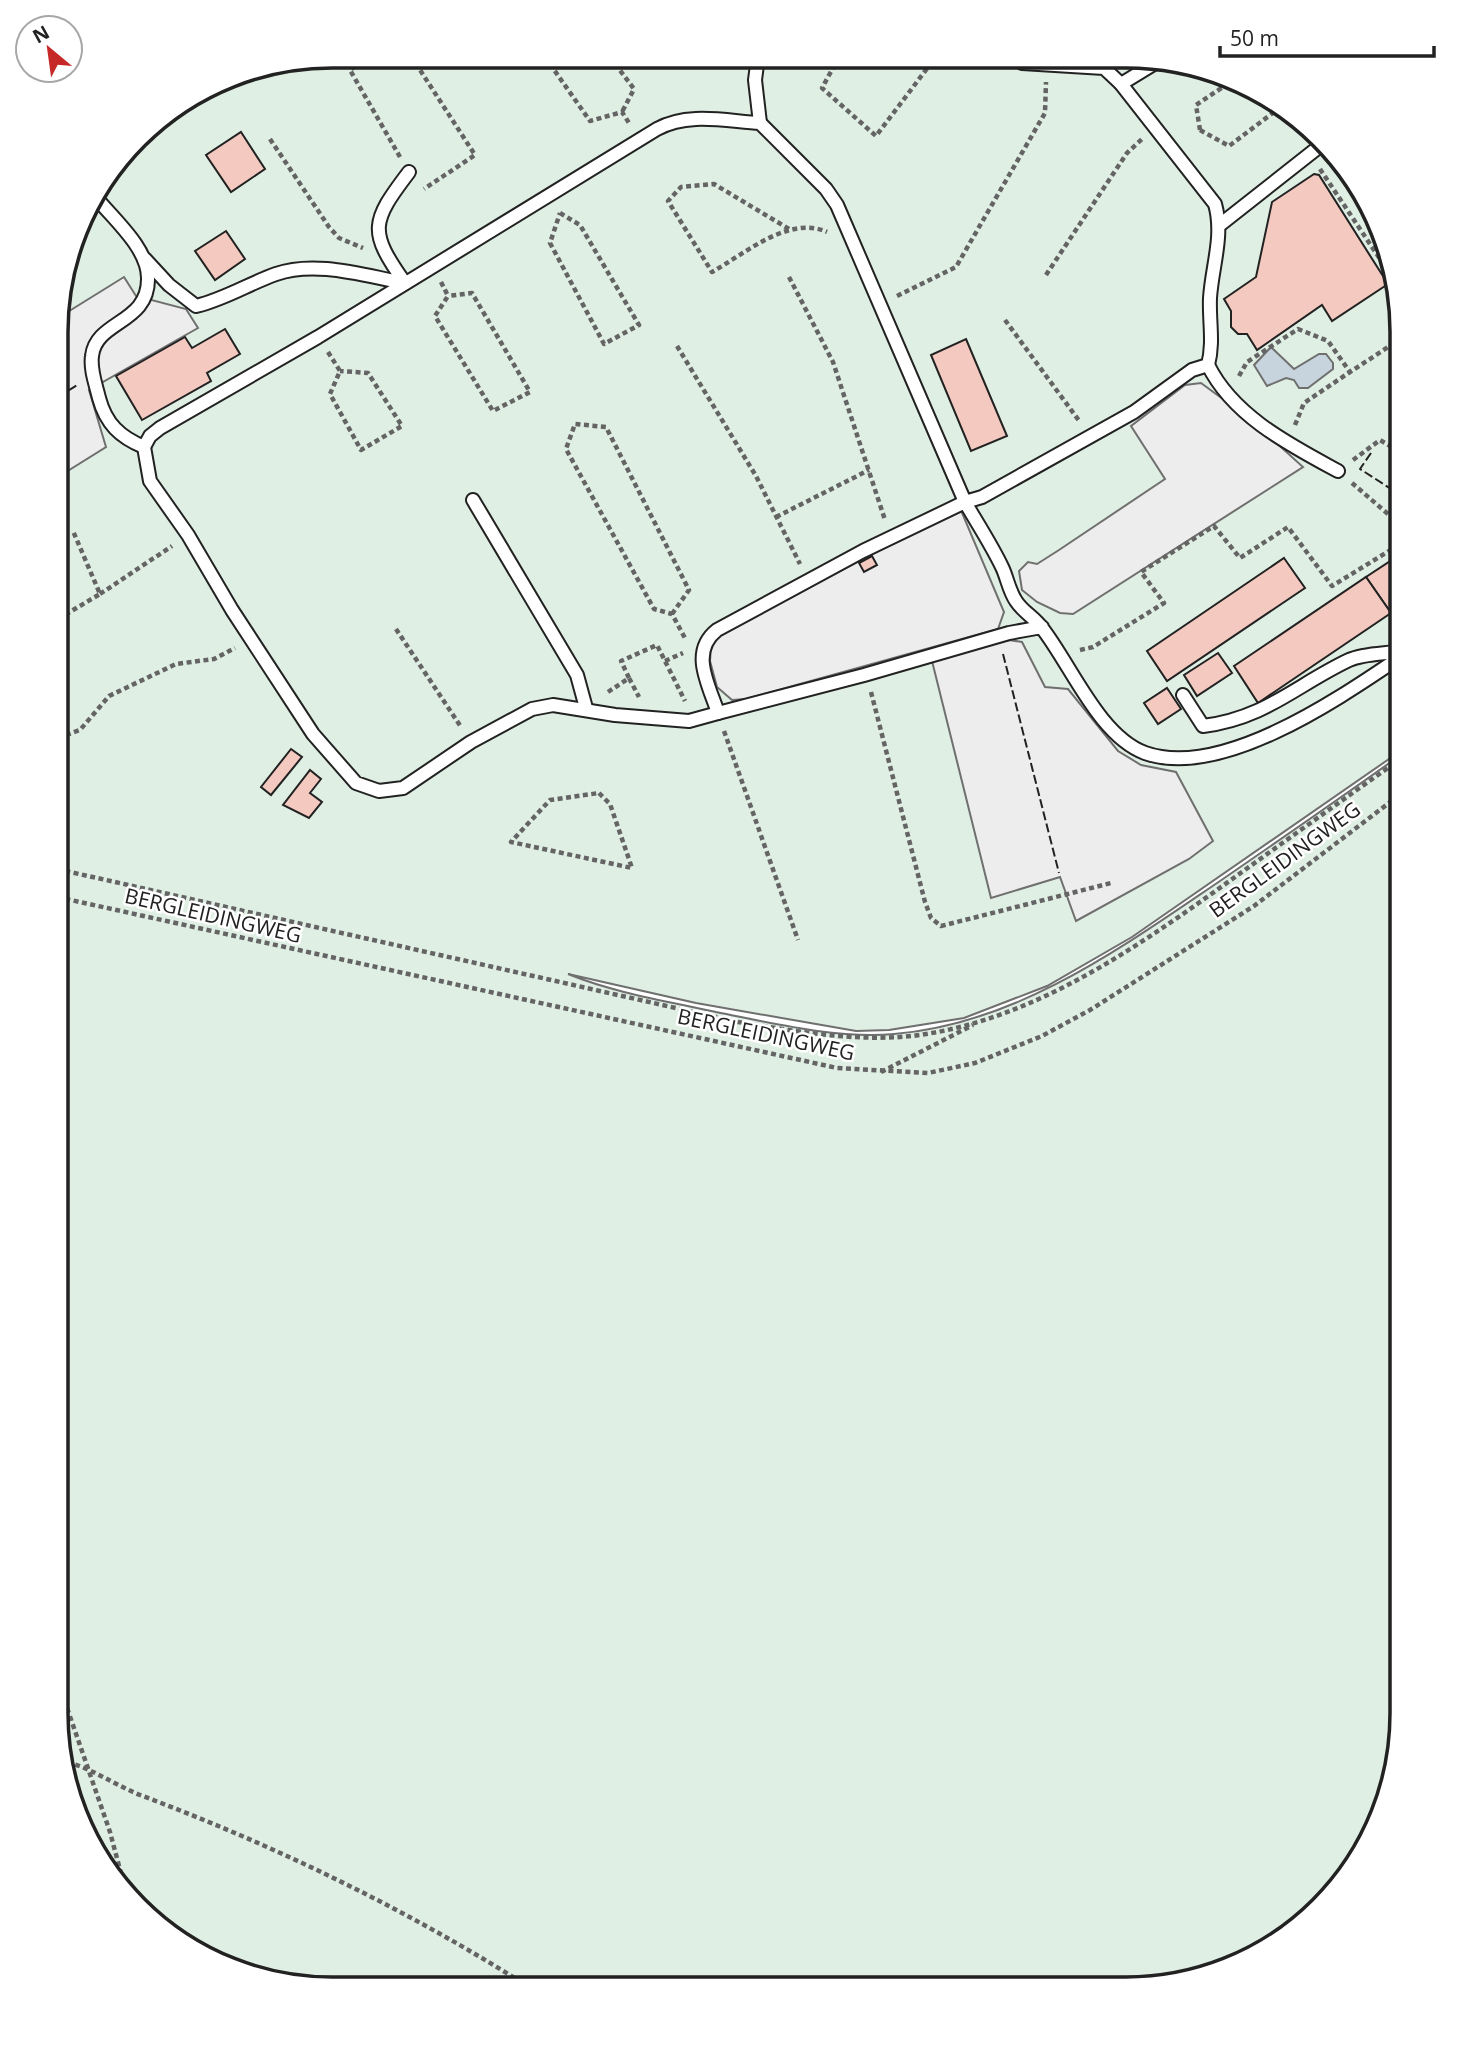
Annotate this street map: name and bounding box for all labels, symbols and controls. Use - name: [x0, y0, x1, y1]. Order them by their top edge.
- north arrow: [14, 14, 84, 84]
- scale bar: [1220, 14, 1434, 58]
- text: N: [28, 19, 54, 49]
- text: 50 m: [1230, 24, 1279, 52]
- street label: BERGLEIDINGWEG: [1203, 795, 1366, 924]
- street label: BERGLEIDINGWEG: [122, 881, 304, 949]
- street label: BERGLEIDINGWEG: [675, 1002, 857, 1066]

